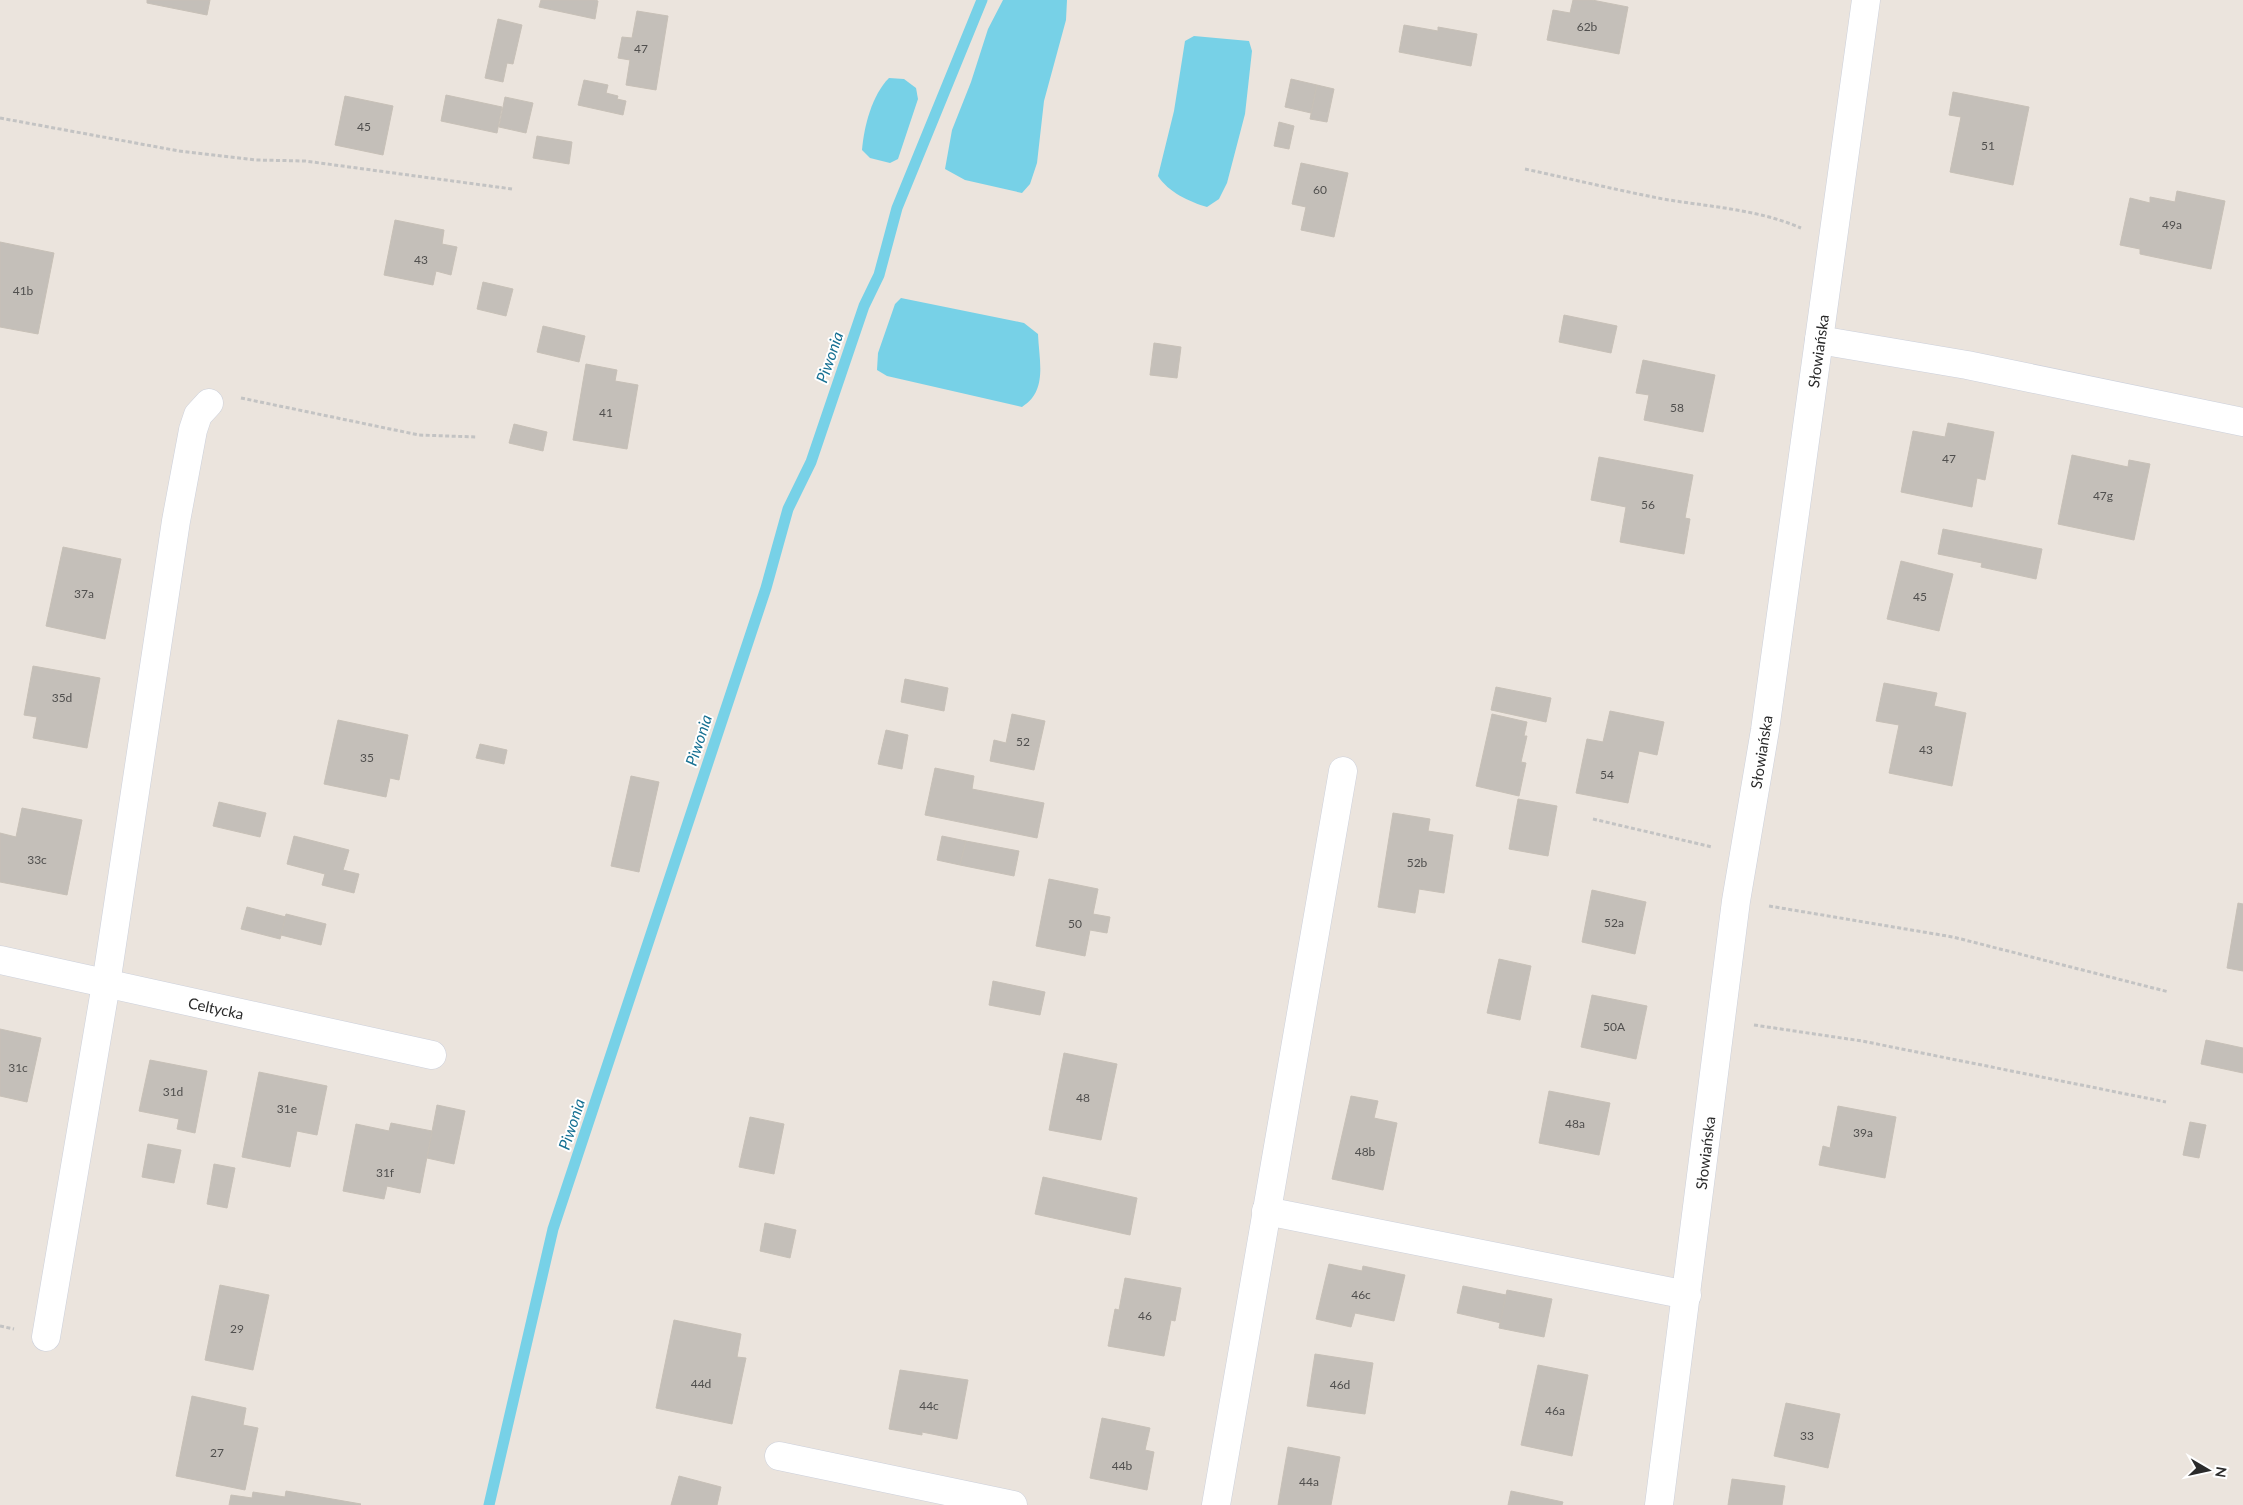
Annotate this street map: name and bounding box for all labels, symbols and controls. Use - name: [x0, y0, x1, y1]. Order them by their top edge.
- house number: 62b: [1577, 19, 1598, 34]
- house number: 47: [634, 41, 648, 56]
- house number: 45: [357, 119, 371, 134]
- house number: 51: [1981, 138, 1995, 153]
- house number: 60: [1313, 182, 1327, 197]
- house number: 49a: [2162, 217, 2182, 232]
- house number: 43: [414, 252, 428, 267]
- house number: 41b: [13, 283, 34, 298]
- street label: Słowiańska: [1804, 313, 1832, 389]
- water label: Piwonia: [811, 329, 847, 385]
- house number: 58: [1670, 400, 1684, 415]
- house number: 41: [599, 405, 613, 420]
- house number: 47: [1942, 451, 1956, 466]
- house number: 47g: [2093, 488, 2113, 503]
- house number: 56: [1641, 497, 1655, 512]
- house number: 37a: [74, 586, 94, 601]
- house number: 45: [1913, 589, 1927, 604]
- house number: 35d: [52, 690, 72, 705]
- water label: Piwonia: [681, 712, 715, 768]
- street label: Słowiańska: [1746, 714, 1776, 790]
- house number: 52: [1016, 734, 1030, 749]
- house number: 43: [1919, 742, 1933, 757]
- house number: 35: [360, 750, 374, 765]
- house number: 54: [1600, 767, 1614, 782]
- house number: 33c: [27, 852, 47, 867]
- house number: 52b: [1407, 855, 1428, 870]
- house number: 52a: [1604, 915, 1624, 930]
- house number: 50: [1068, 916, 1082, 931]
- street label: Celtycka: [187, 993, 245, 1023]
- house number: 50A: [1603, 1019, 1626, 1034]
- house number: 31c: [8, 1060, 28, 1075]
- house number: 31d: [163, 1084, 183, 1099]
- house number: 48: [1076, 1090, 1090, 1105]
- water label: Piwonia: [554, 1096, 588, 1152]
- house number: 31e: [277, 1101, 297, 1116]
- street label: Słowiańska: [1692, 1115, 1718, 1191]
- house number: 48a: [1565, 1116, 1585, 1131]
- house number: 39a: [1853, 1125, 1873, 1140]
- house number: 48b: [1355, 1144, 1376, 1159]
- house number: 31f: [376, 1165, 395, 1180]
- house number: 46c: [1351, 1287, 1371, 1302]
- house number: 46: [1138, 1308, 1152, 1323]
- house number: 29: [230, 1321, 244, 1336]
- house number: 44d: [691, 1376, 711, 1391]
- house number: 46d: [1330, 1377, 1350, 1392]
- house number: 44c: [919, 1398, 939, 1413]
- house number: 46a: [1545, 1403, 1565, 1418]
- house number: 33: [1800, 1428, 1814, 1443]
- house number: 27: [210, 1445, 224, 1460]
- north arrow: [2183, 1445, 2233, 1495]
- house number: 44b: [1112, 1458, 1133, 1473]
- text: N: [2212, 1465, 2231, 1479]
- house number: 44a: [1299, 1474, 1319, 1489]

